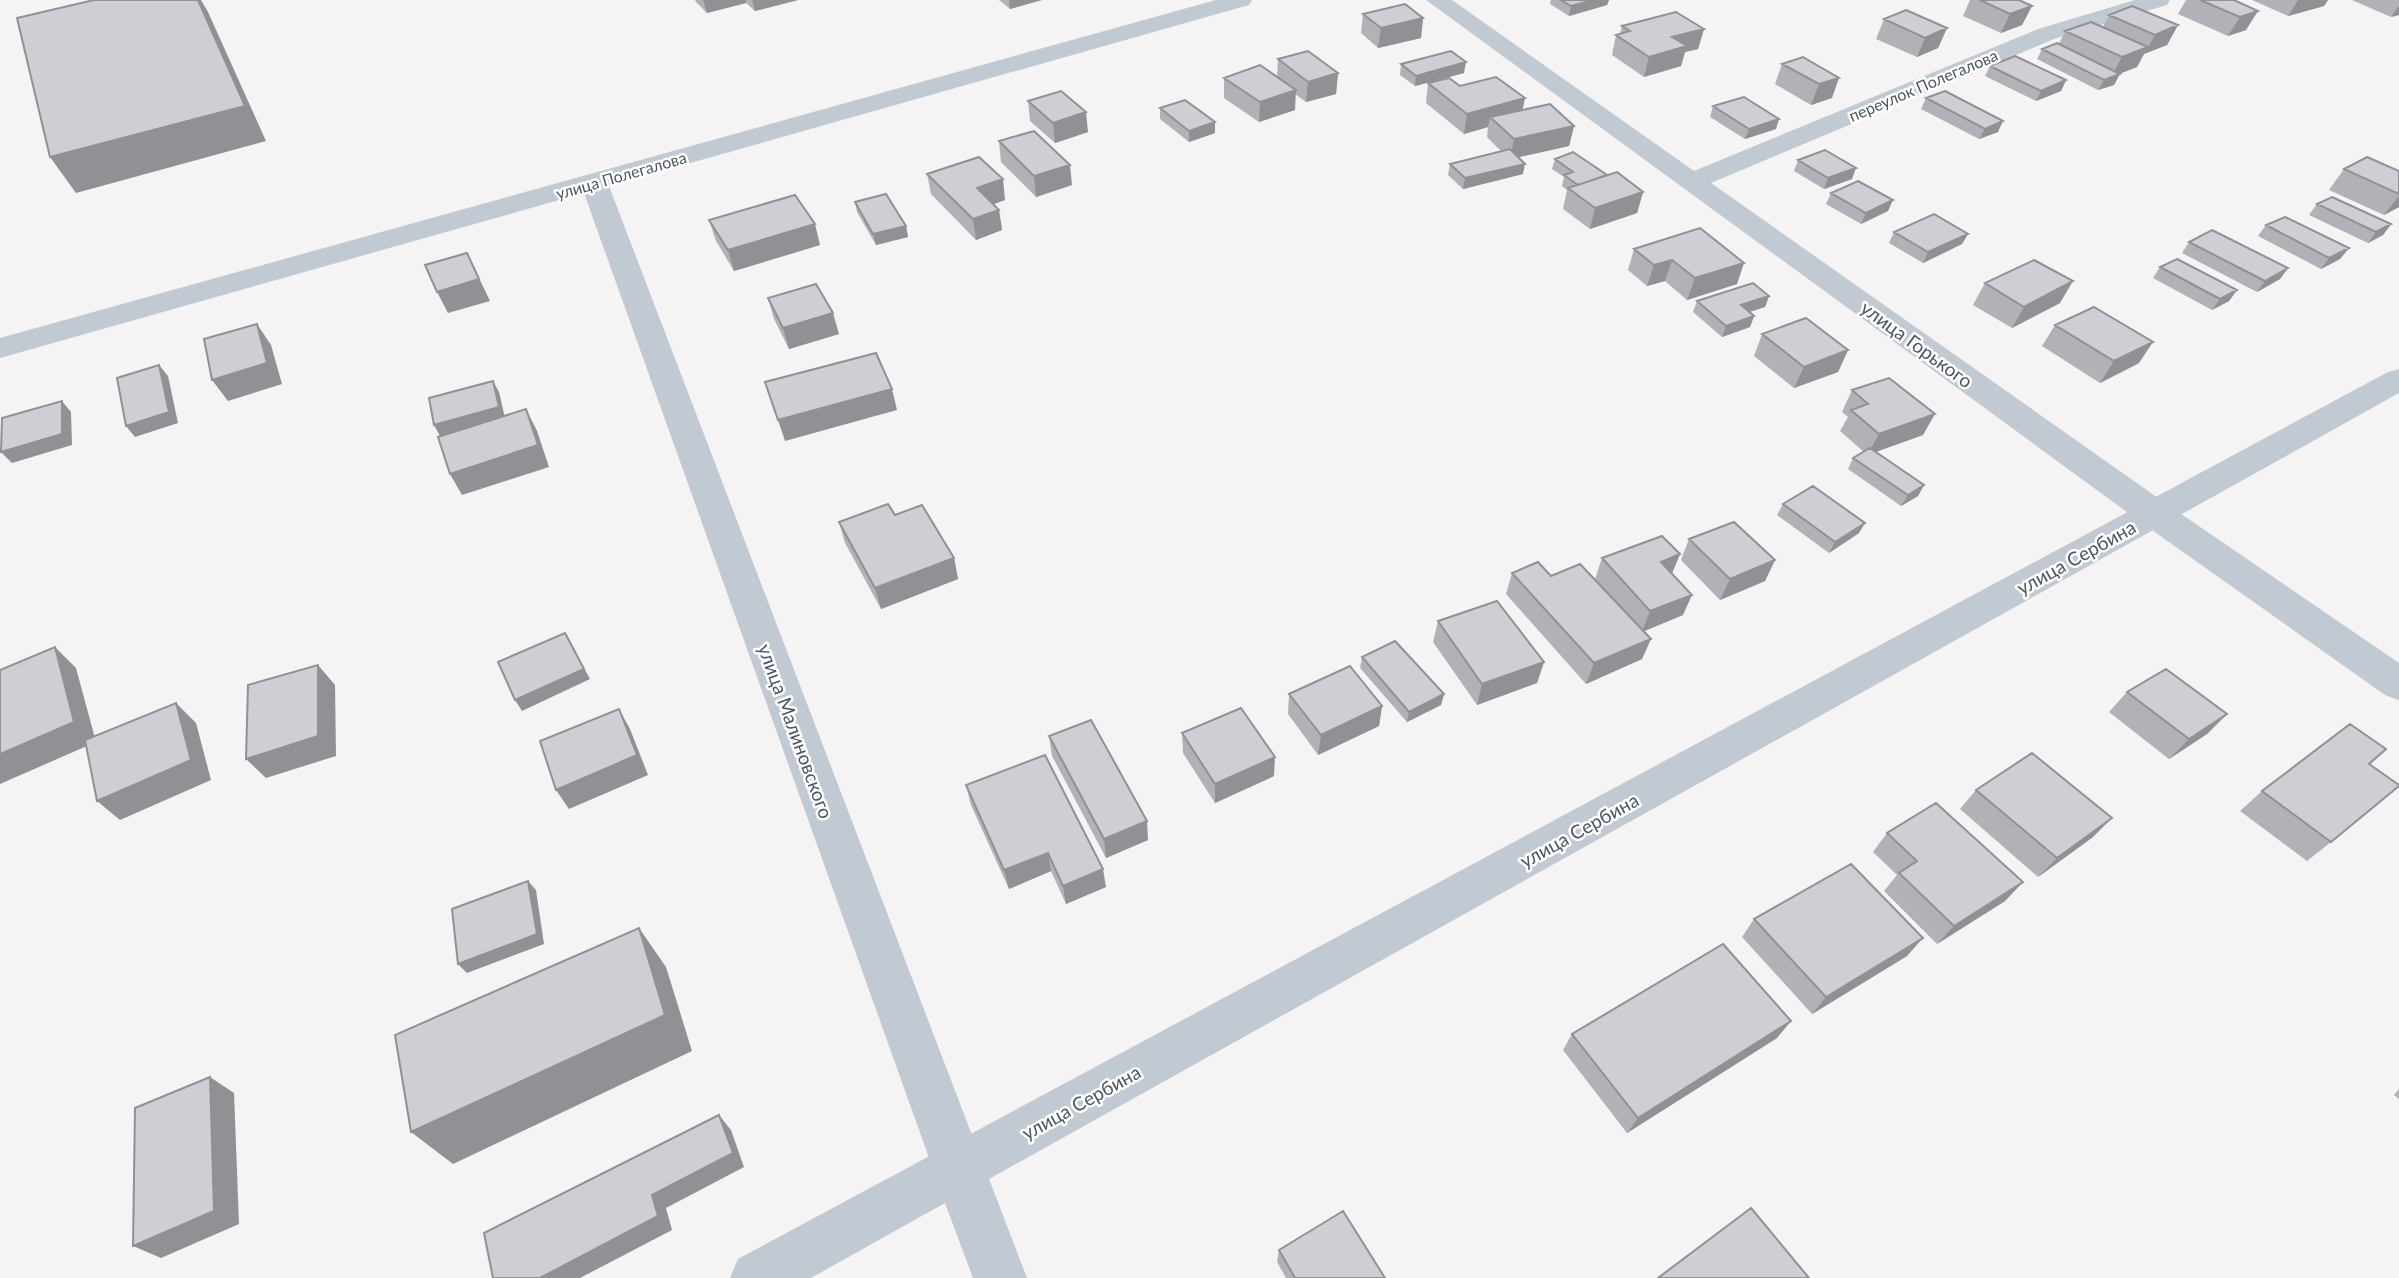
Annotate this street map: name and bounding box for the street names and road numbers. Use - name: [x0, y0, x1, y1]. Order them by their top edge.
- street label: переулок Полегалова: [1846, 45, 2000, 125]
- street label: улица Полегалова: [554, 147, 688, 203]
- street label: улица Горького: [1857, 296, 1977, 392]
- street label: улица Сербина: [2013, 515, 2139, 599]
- street label: улица Малиновского: [754, 641, 838, 821]
- street label: улица Сербина: [1516, 788, 1642, 872]
- street label: улица Сербина: [1018, 1060, 1144, 1144]

